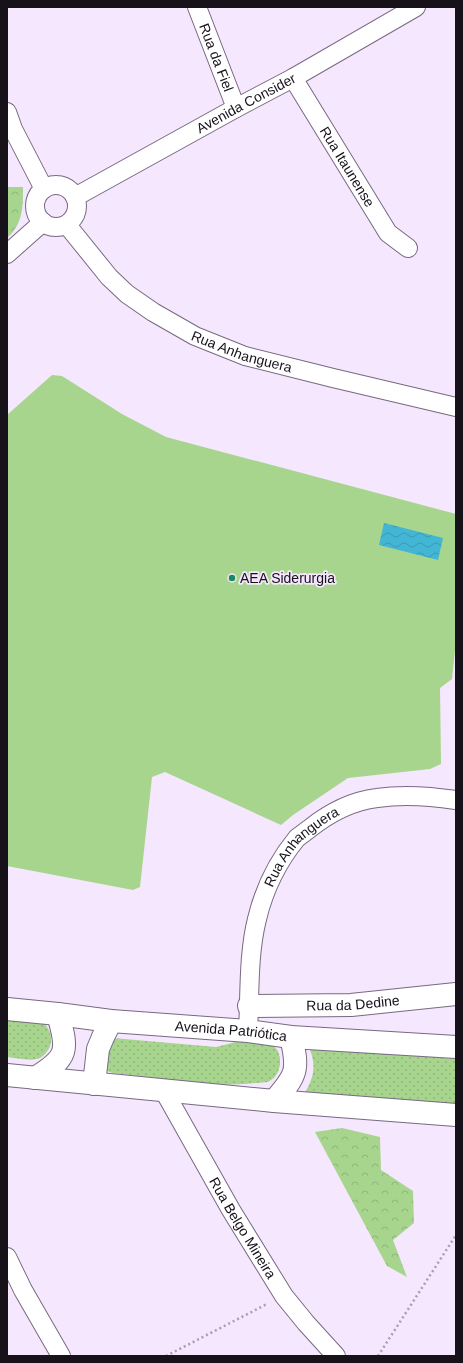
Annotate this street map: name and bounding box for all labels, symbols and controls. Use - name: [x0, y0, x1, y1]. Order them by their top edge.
- street label: Rua da Fiel: [196, 21, 237, 94]
- street label: Avenida Consider: [193, 70, 299, 136]
- street label: Rua Itaunense: [317, 124, 378, 210]
- street label: Rua Anhanguera: [189, 327, 294, 375]
- place label: AEA Siderurgia: [240, 570, 335, 586]
- marker: AEA Siderurgia: [227, 573, 237, 583]
- street label: Rua Anhanguera: [261, 803, 341, 889]
- street label: Rua da Dedine: [306, 992, 401, 1013]
- street label: Avenida Patriótica: [174, 1018, 288, 1044]
- street label: Rua Belgo Mineira: [206, 1174, 279, 1282]

